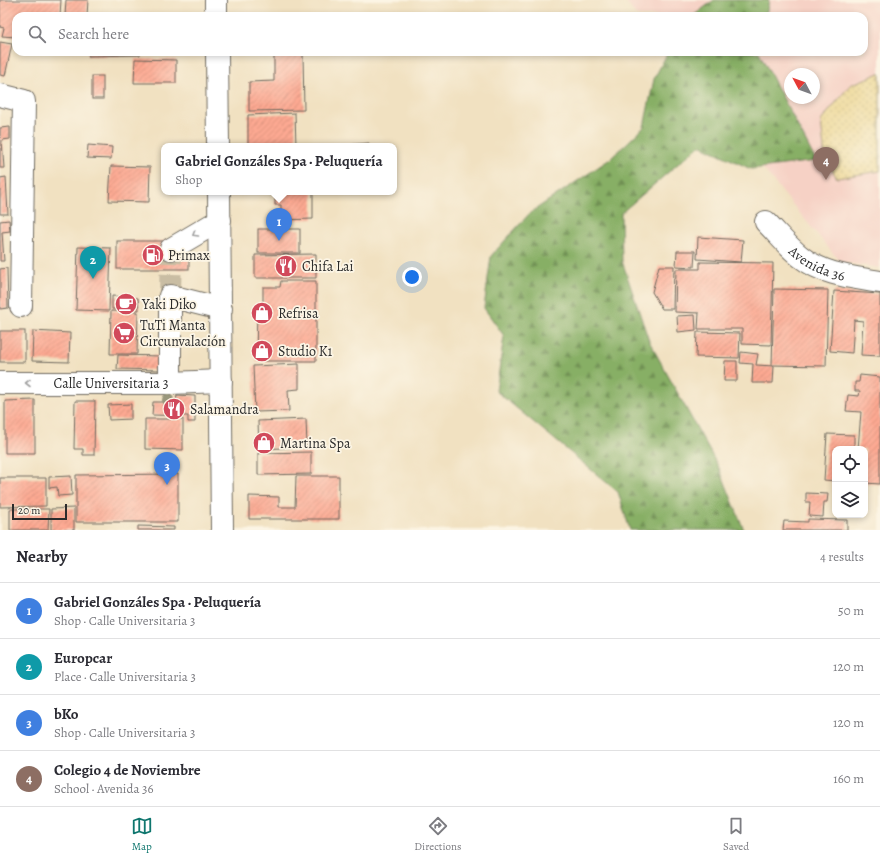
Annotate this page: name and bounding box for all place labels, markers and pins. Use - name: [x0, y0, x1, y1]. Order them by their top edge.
- pin: 4: [813, 147, 839, 180]
- pin: 1: [266, 208, 292, 241]
- fuel station icon: Primax: [140, 242, 166, 268]
- pin: 2: [80, 246, 106, 279]
- place label: Primax: [168, 246, 210, 265]
- restaurant icon: Chifa Lai: [273, 253, 299, 279]
- place label: Chifa Lai: [302, 257, 354, 276]
- cafe icon: Yaki Diko: [113, 291, 139, 317]
- place label: Yaki Diko: [141, 295, 196, 314]
- shop icon: Refrisa: [249, 300, 275, 326]
- place label: Refrisa: [278, 304, 319, 323]
- place label: TuTi Manta Circunvalación: [140, 316, 226, 351]
- supermarket icon: TuTi Manta Circunvalación: [111, 320, 137, 346]
- shop icon: Studio K1: [249, 338, 275, 364]
- place label: Studio K1: [278, 342, 333, 361]
- restaurant icon: Salamandra: [161, 396, 187, 422]
- place label: Salamandra: [190, 400, 259, 419]
- shop icon: Martina Spa: [251, 430, 277, 456]
- place label: Martina Spa: [280, 434, 351, 453]
- pin: 3: [154, 452, 180, 485]

